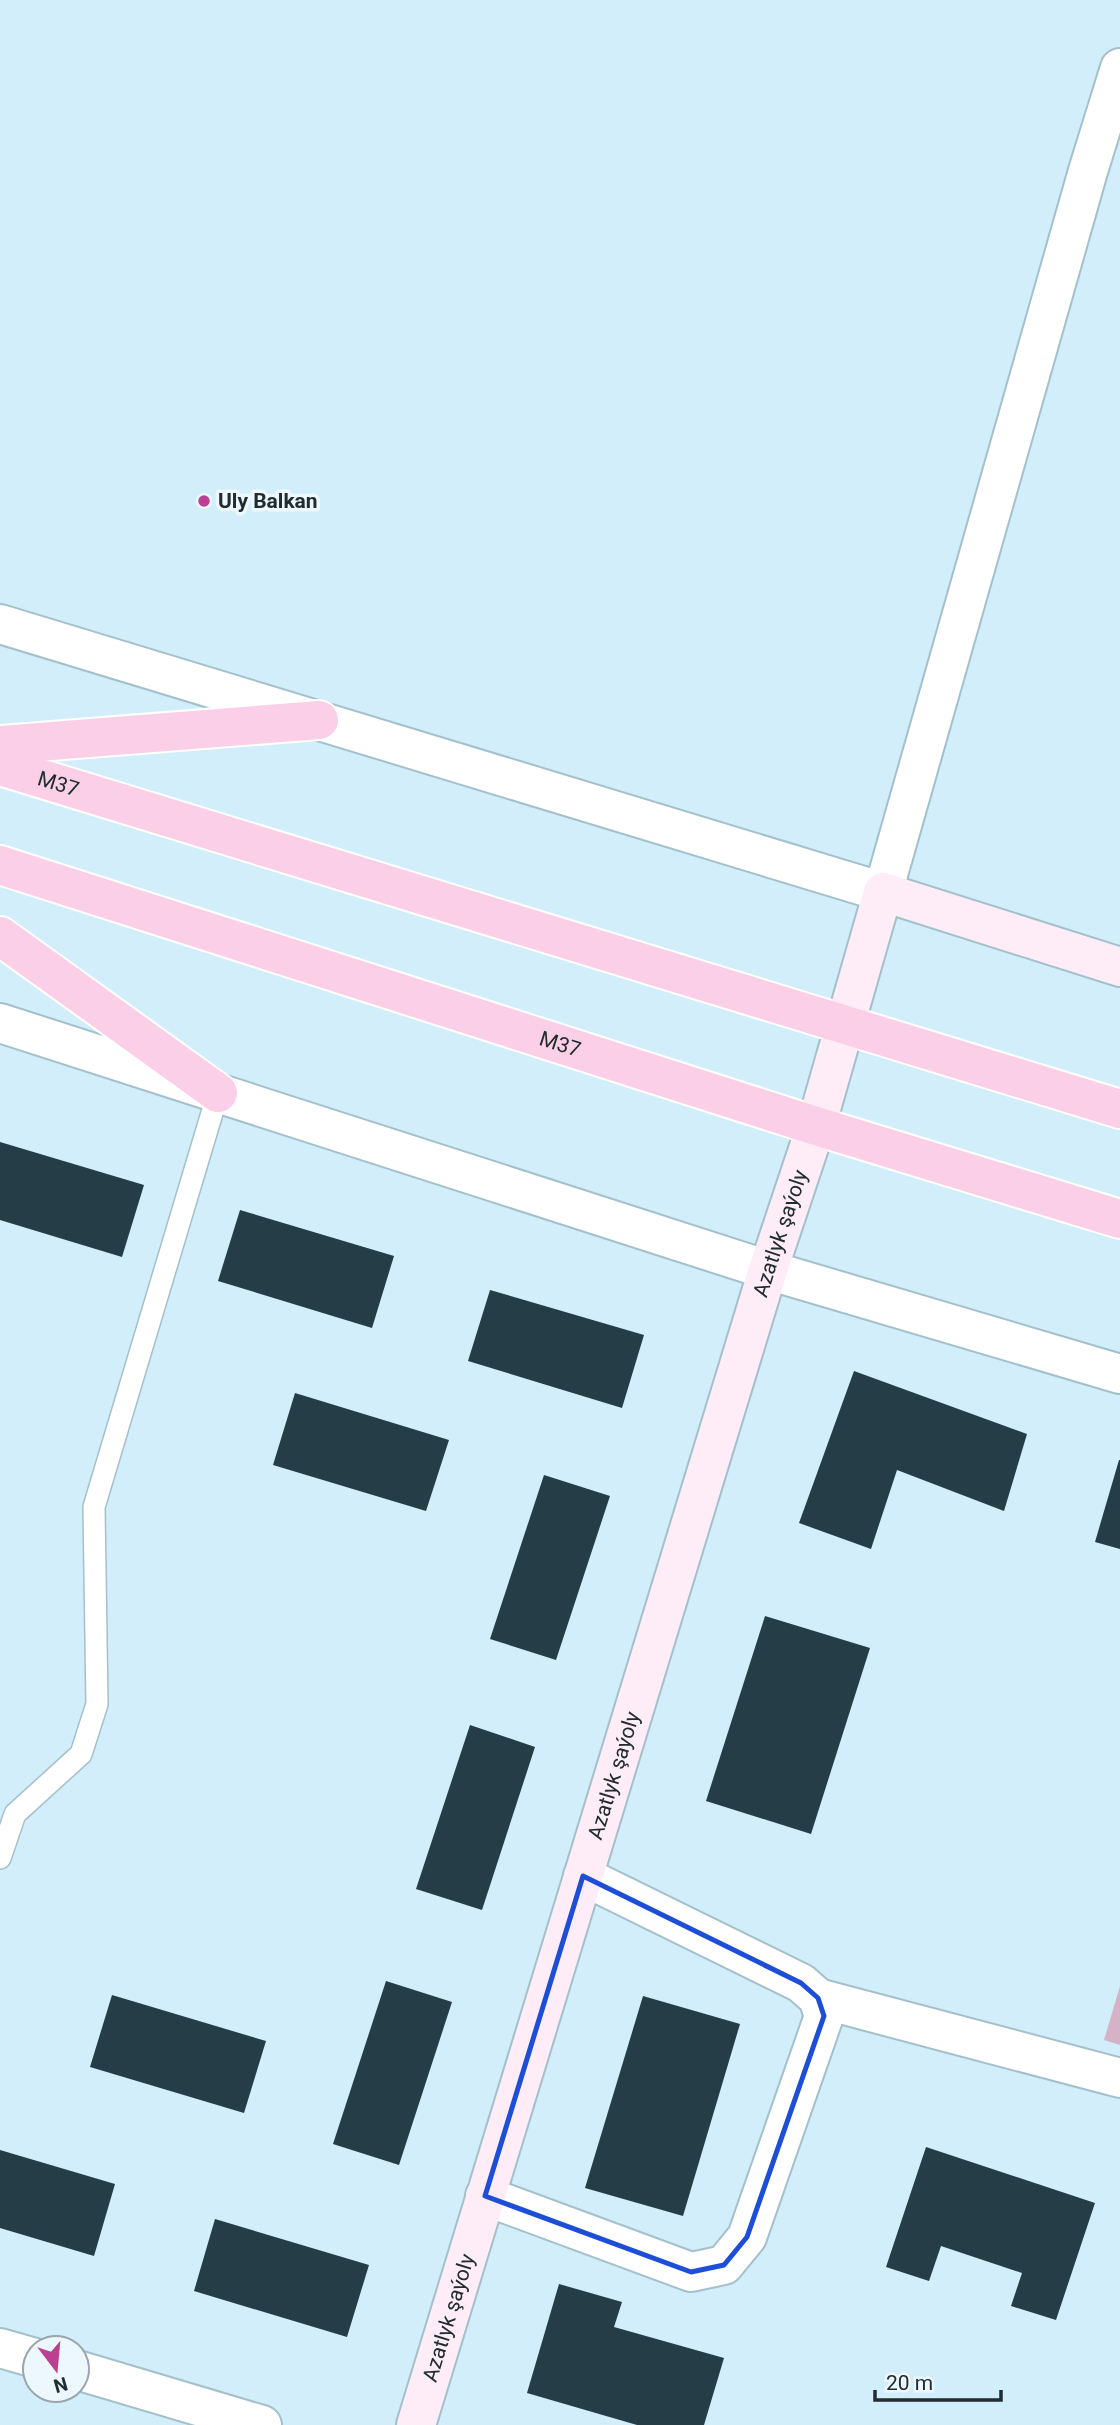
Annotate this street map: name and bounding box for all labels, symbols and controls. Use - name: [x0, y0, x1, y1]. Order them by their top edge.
- place label: Uly Balkan: [218, 489, 318, 513]
- marker: Uly Balkan: [196, 493, 212, 509]
- street label: M37: [35, 766, 82, 801]
- street label: M37: [536, 1026, 584, 1062]
- street label: Azatlyk şaýoly: [748, 1167, 813, 1300]
- street label: Azatlyk şaýoly: [583, 1709, 645, 1842]
- street label: Azatlyk şaýoly: [418, 2251, 479, 2385]
- north arrow: [21, 2334, 91, 2404]
- scale bar: [875, 2358, 1001, 2402]
- text: 20 m: [886, 2371, 933, 2395]
- text: N: [51, 2372, 70, 2398]

